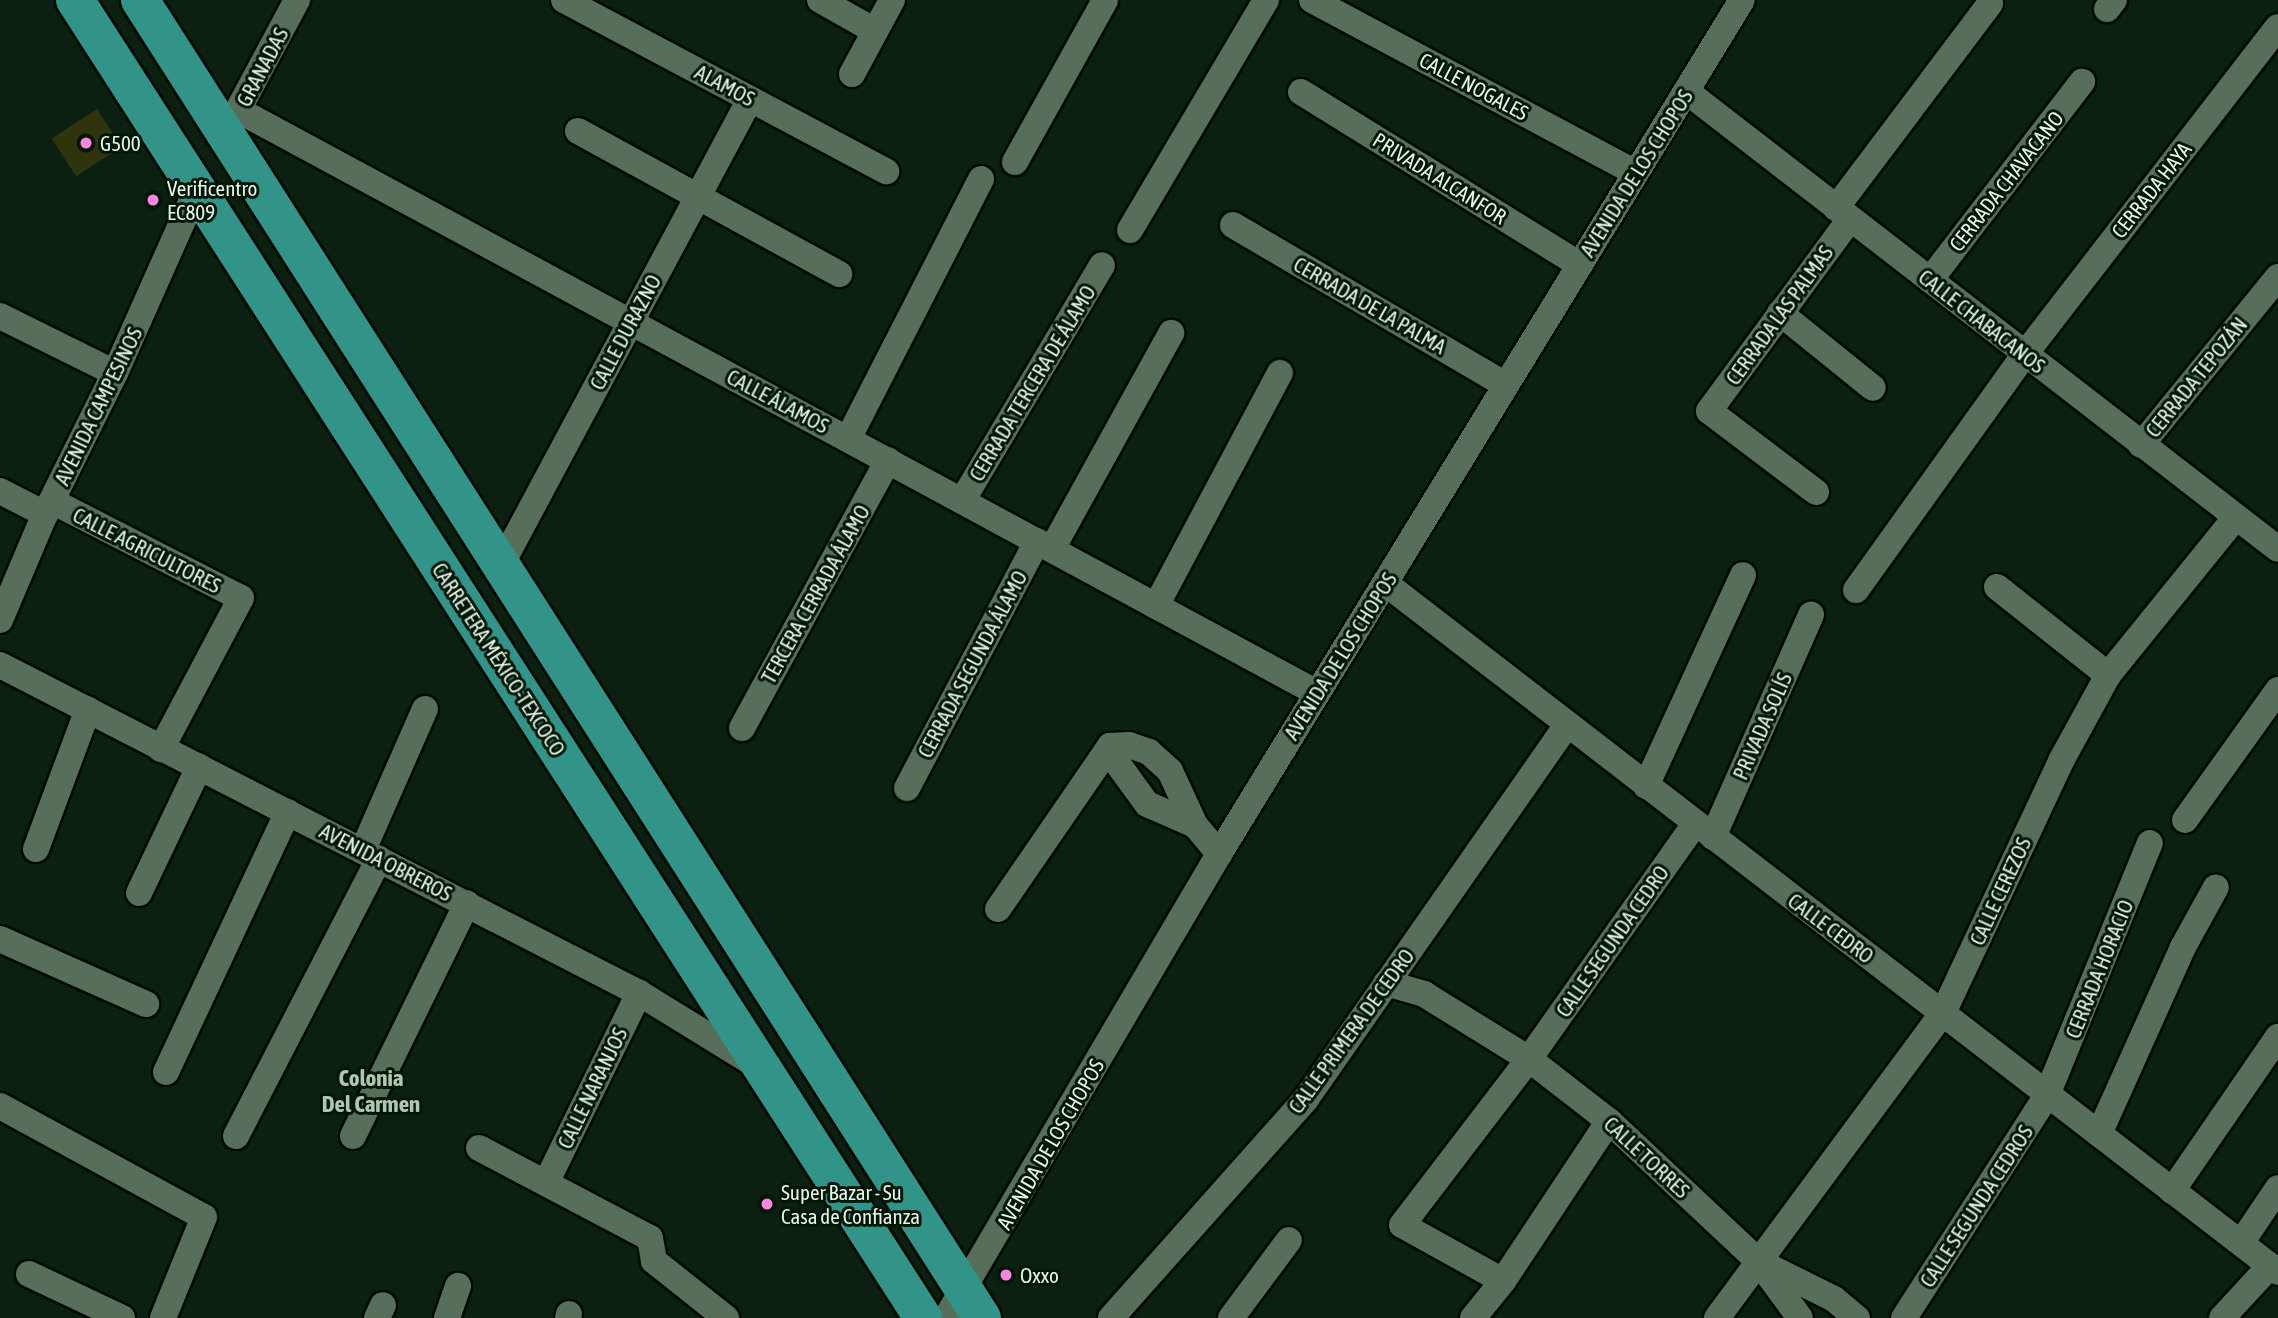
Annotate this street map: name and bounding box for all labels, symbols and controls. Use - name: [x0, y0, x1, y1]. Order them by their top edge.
- street label: GRANADAS: [231, 23, 293, 111]
- street label: CALLE NOGALES: [1415, 47, 1533, 125]
- street label: ALAMOS: [691, 59, 759, 111]
- street label: AVENIDA DE LOS CHOPOS: [1574, 85, 1698, 261]
- street label: CERRADA CHAVACANO: [1944, 106, 2068, 256]
- street label: PRIVADA ALCANFOR: [1369, 127, 1511, 229]
- place label: G500: [100, 130, 141, 156]
- marker: G500: [78, 135, 94, 151]
- street label: CERRADA HAYA: [2106, 137, 2196, 243]
- place label: Verificentro EC809: [167, 175, 257, 225]
- marker: Verificentro EC809: [145, 192, 161, 208]
- street label: CERRADA LAS PALMAS: [1720, 241, 1838, 389]
- street label: CERRADA DE LA PALMA: [1289, 251, 1451, 359]
- street label: CALLE CHABACANOS: [1914, 264, 2050, 378]
- street label: CALLE DURAZNO: [584, 270, 666, 394]
- street label: CERRADA TERCERA DE ÁLAMO: [964, 281, 1100, 485]
- street label: CERRADA TEPOZÁN: [2140, 312, 2252, 442]
- street label: AVENIDA CAMPESINOS: [49, 323, 147, 489]
- street label: CALLE ÁLAMOS: [723, 364, 833, 438]
- street label: TERCERA CERRADA ÁLAMO: [755, 500, 875, 688]
- street label: CALLE AGRICULTORES: [69, 502, 225, 598]
- street label: CARRETERA MÉXICO-TEXCOCO: [427, 558, 571, 760]
- street label: CERRADA SEGUNDA ÁLAMO: [912, 566, 1032, 762]
- street label: AVENIDA DE LOS CHOPOS: [1278, 568, 1402, 744]
- street label: PRIVADA SOLÍS: [1727, 669, 1797, 783]
- street label: AVENIDA OBREROS: [316, 818, 456, 906]
- street label: CALLE CEREZOS: [1964, 833, 2036, 949]
- street label: CALLE SEGUNDA CEDRO: [1550, 860, 1674, 1022]
- street label: CALLE CEDRO: [1783, 888, 1879, 968]
- street label: CERRADA HORACIO: [2060, 896, 2138, 1042]
- street label: CALLE PRIMERA DE CEDRO: [1283, 944, 1419, 1118]
- street label: CALLE NARANJOS: [552, 1023, 632, 1153]
- street label: AVENIDA DE LOS CHOPOS: [991, 1054, 1109, 1234]
- district label: Colonia Del Carmen: [322, 1064, 420, 1118]
- street label: CALLE TORRES: [1599, 1111, 1695, 1203]
- street label: CALLE SEGUNDA CEDROS: [1914, 1120, 2038, 1292]
- place label: Super Bazar - Su Casa de Confianza: [781, 1179, 920, 1229]
- marker: Super Bazar - Su Casa de Confianza: [759, 1196, 775, 1212]
- place label: Oxxo: [1020, 1262, 1059, 1288]
- marker: Oxxo: [998, 1267, 1014, 1283]

